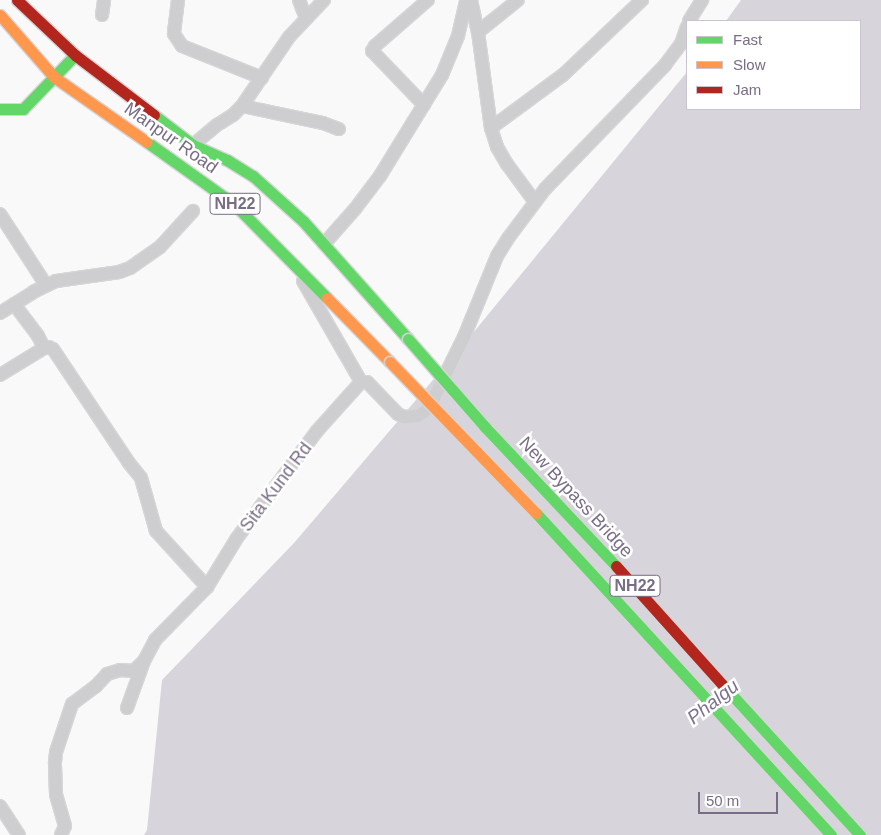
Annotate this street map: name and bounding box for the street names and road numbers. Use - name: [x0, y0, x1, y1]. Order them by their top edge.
- street label: Manpur Road: [120, 98, 222, 178]
- road number: NH22: [209, 190, 261, 218]
- street label: New Bypass Bridge: [515, 432, 637, 562]
- street label: Sita Kund Rd: [235, 438, 317, 536]
- road number: NH22: [609, 572, 661, 600]

